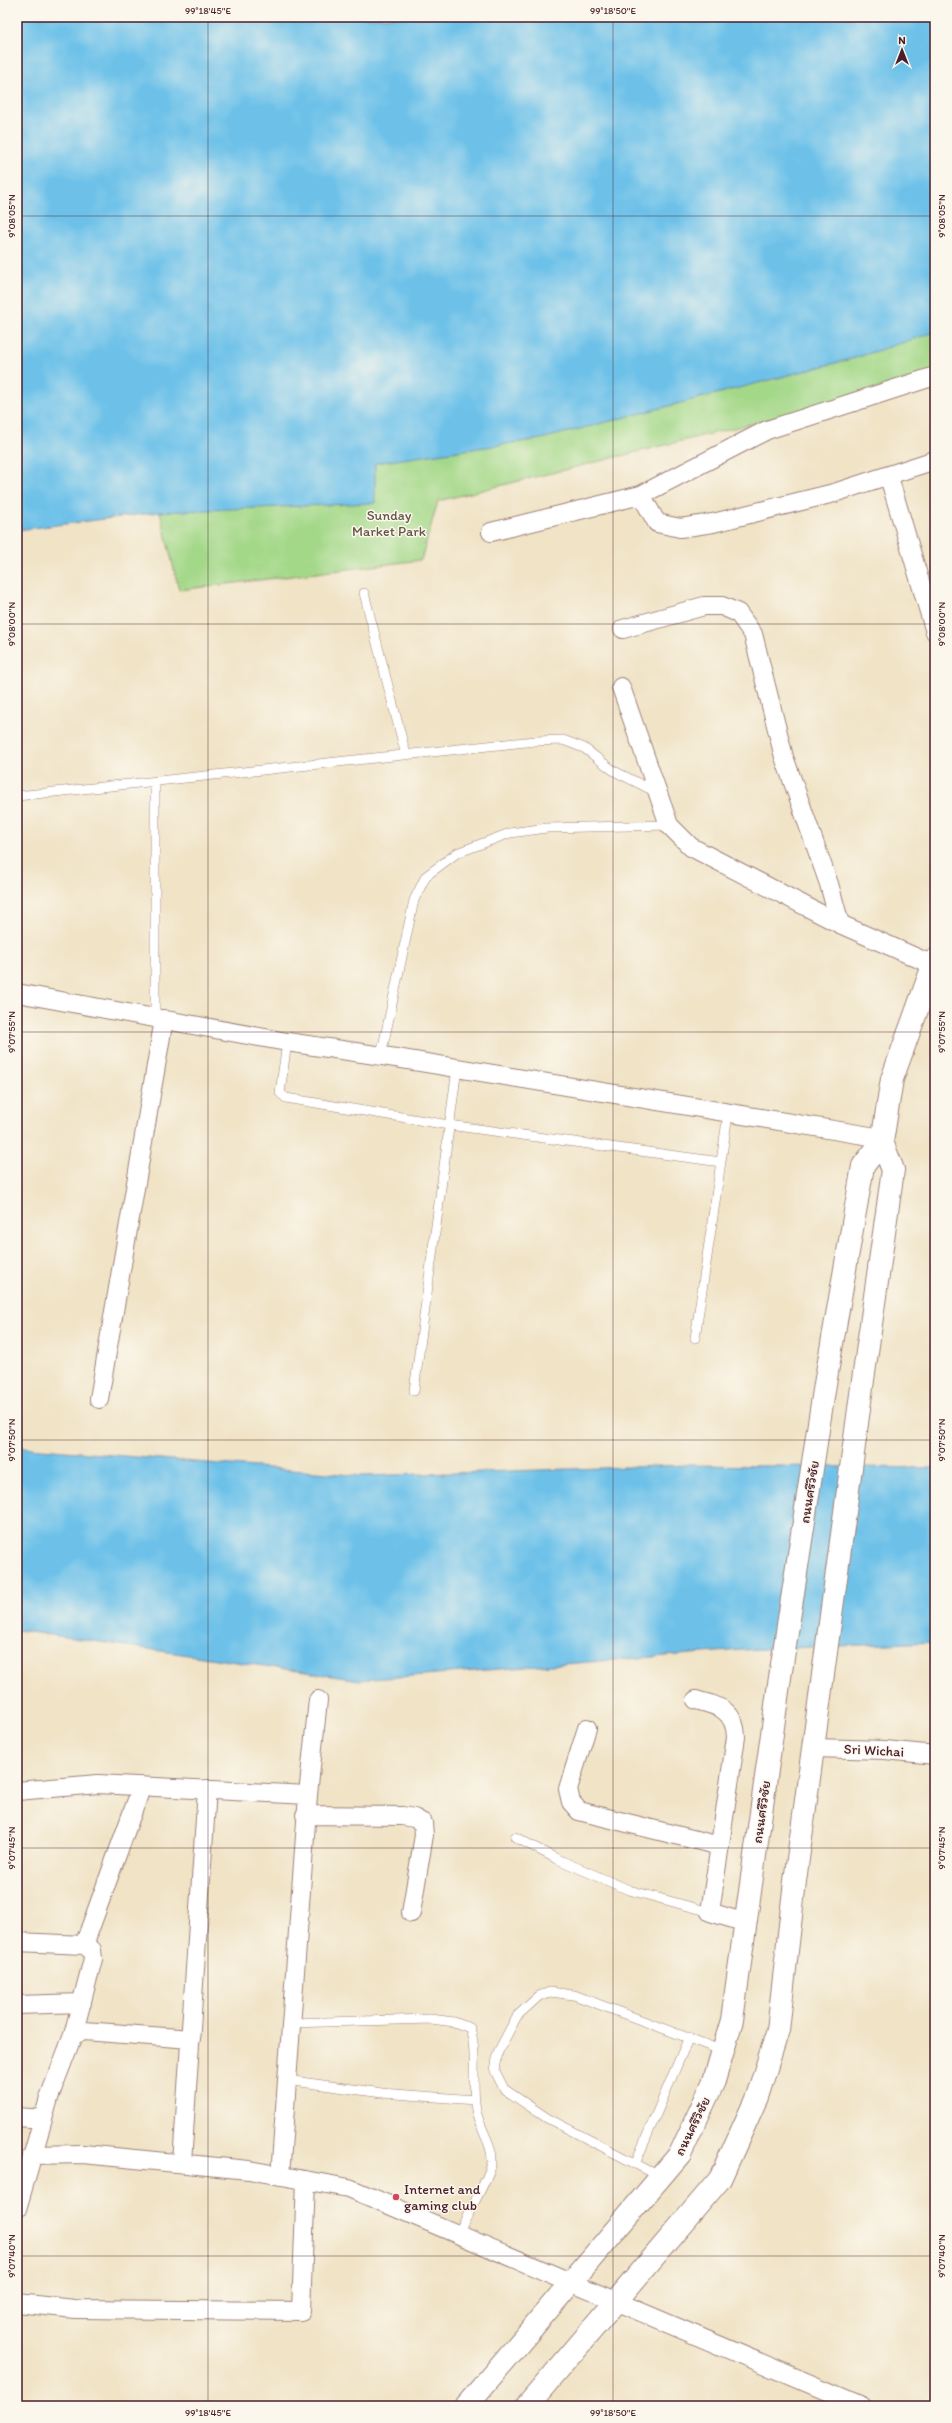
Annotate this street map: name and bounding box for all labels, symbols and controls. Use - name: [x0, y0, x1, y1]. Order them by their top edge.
- text: 99°18'45"E: [185, 4, 231, 17]
- text: 99°18'50"E: [590, 4, 636, 17]
- north arrow: [882, 30, 922, 70]
- text: N: [898, 34, 906, 47]
- text: 9°08'05"N: [5, 194, 18, 238]
- text: 9°08'05"N: [935, 194, 948, 238]
- park label: Sunday Market Park: [352, 507, 426, 540]
- text: 9°08'00"N: [5, 602, 18, 646]
- text: 9°08'00"N: [935, 602, 948, 646]
- text: 9°07'55"N: [5, 1011, 18, 1053]
- text: 9°07'55"N: [935, 1011, 948, 1053]
- text: 9°07'50"N: [5, 1418, 18, 1461]
- text: 9°07'50"N: [935, 1418, 948, 1461]
- street label: ถนนศรีวิชัย: [796, 1459, 823, 1525]
- street label: Sri Wichai: [843, 1740, 905, 1761]
- street label: ถนนศรีวิชัย: [749, 1779, 774, 1845]
- text: 9°07'45"N: [5, 1826, 18, 1869]
- text: 9°07'45"N: [935, 1826, 948, 1869]
- street label: ถนนศรีวิชัย: [671, 2094, 714, 2158]
- place label: Internet and gaming club: [404, 2181, 481, 2214]
- marker: Internet and gaming club: [391, 2192, 401, 2202]
- text: 9°07'40"N: [5, 2234, 18, 2278]
- text: 9°07'40"N: [935, 2234, 948, 2278]
- text: 99°18'45"E: [185, 2406, 231, 2419]
- text: 99°18'50"E: [590, 2406, 636, 2419]

